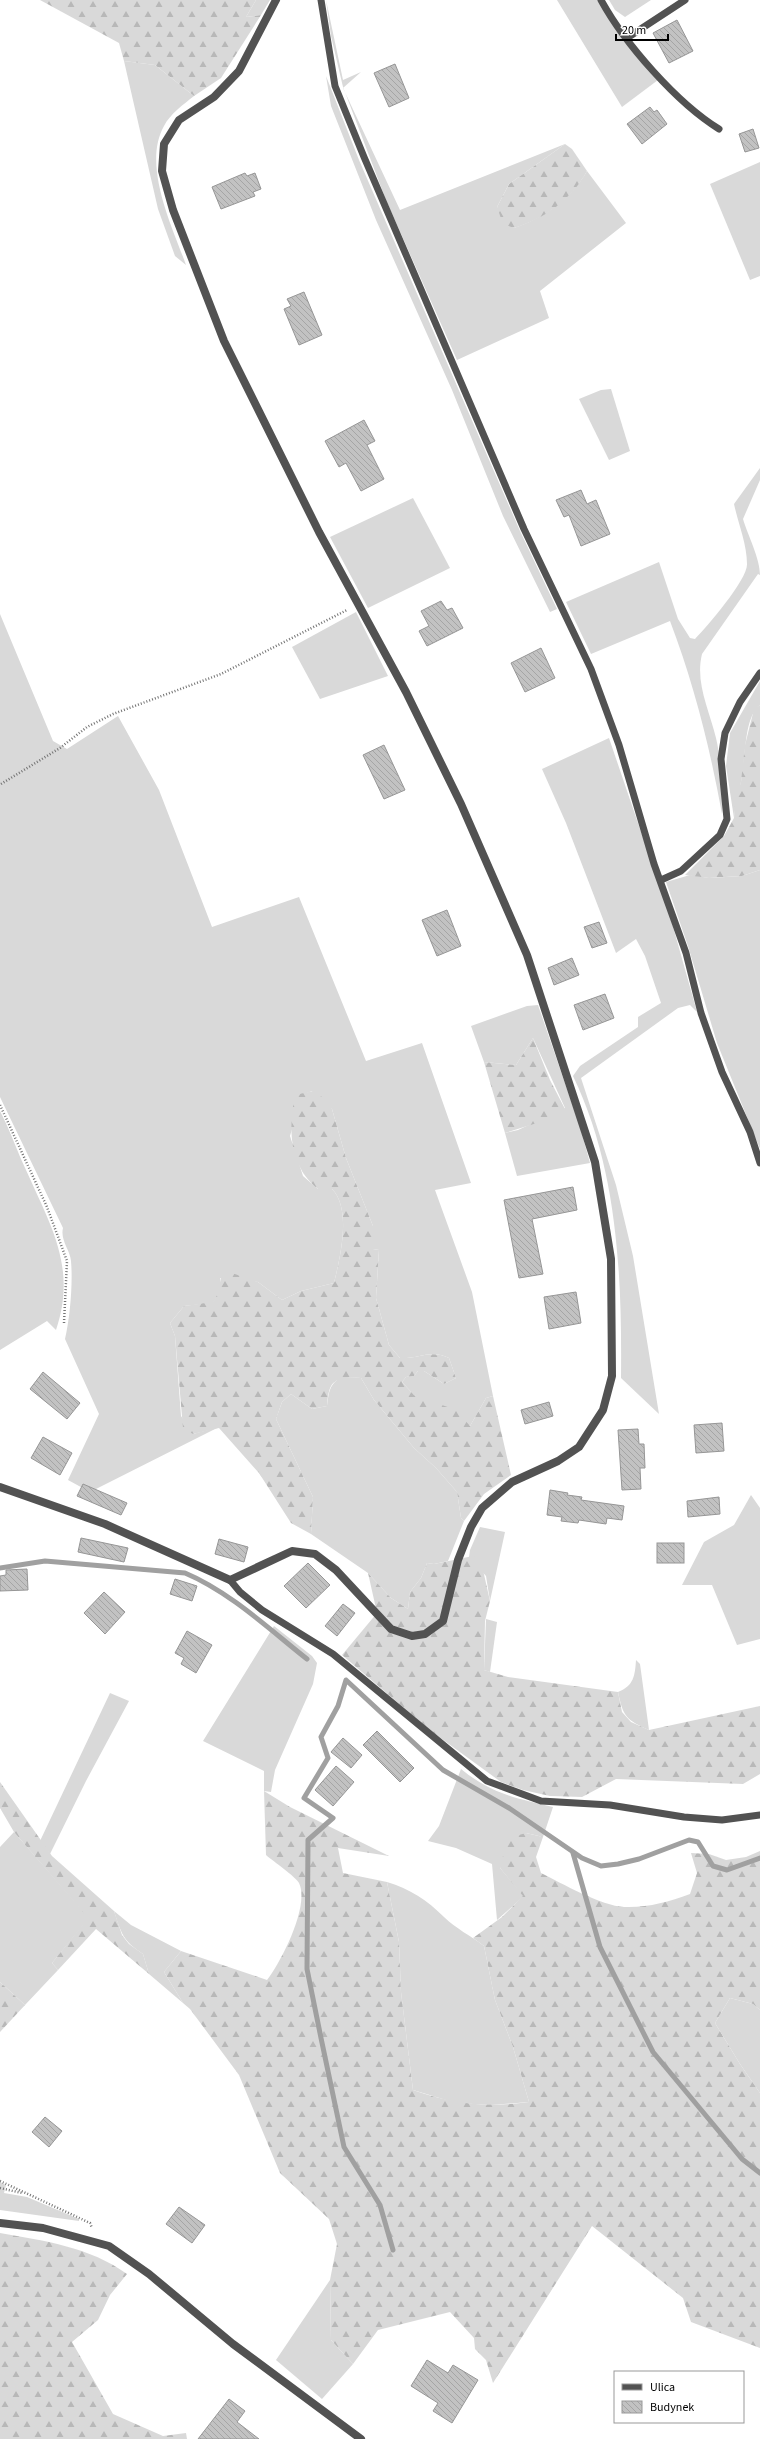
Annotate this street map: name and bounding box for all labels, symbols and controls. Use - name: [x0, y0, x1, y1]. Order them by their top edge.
- scale bar: [616, 16, 668, 42]
- text: 20 m: [622, 22, 646, 39]
- legend: [614, 2371, 744, 2423]
- text: Ulica: [650, 2379, 675, 2396]
- text: Budynek: [650, 2399, 694, 2416]

